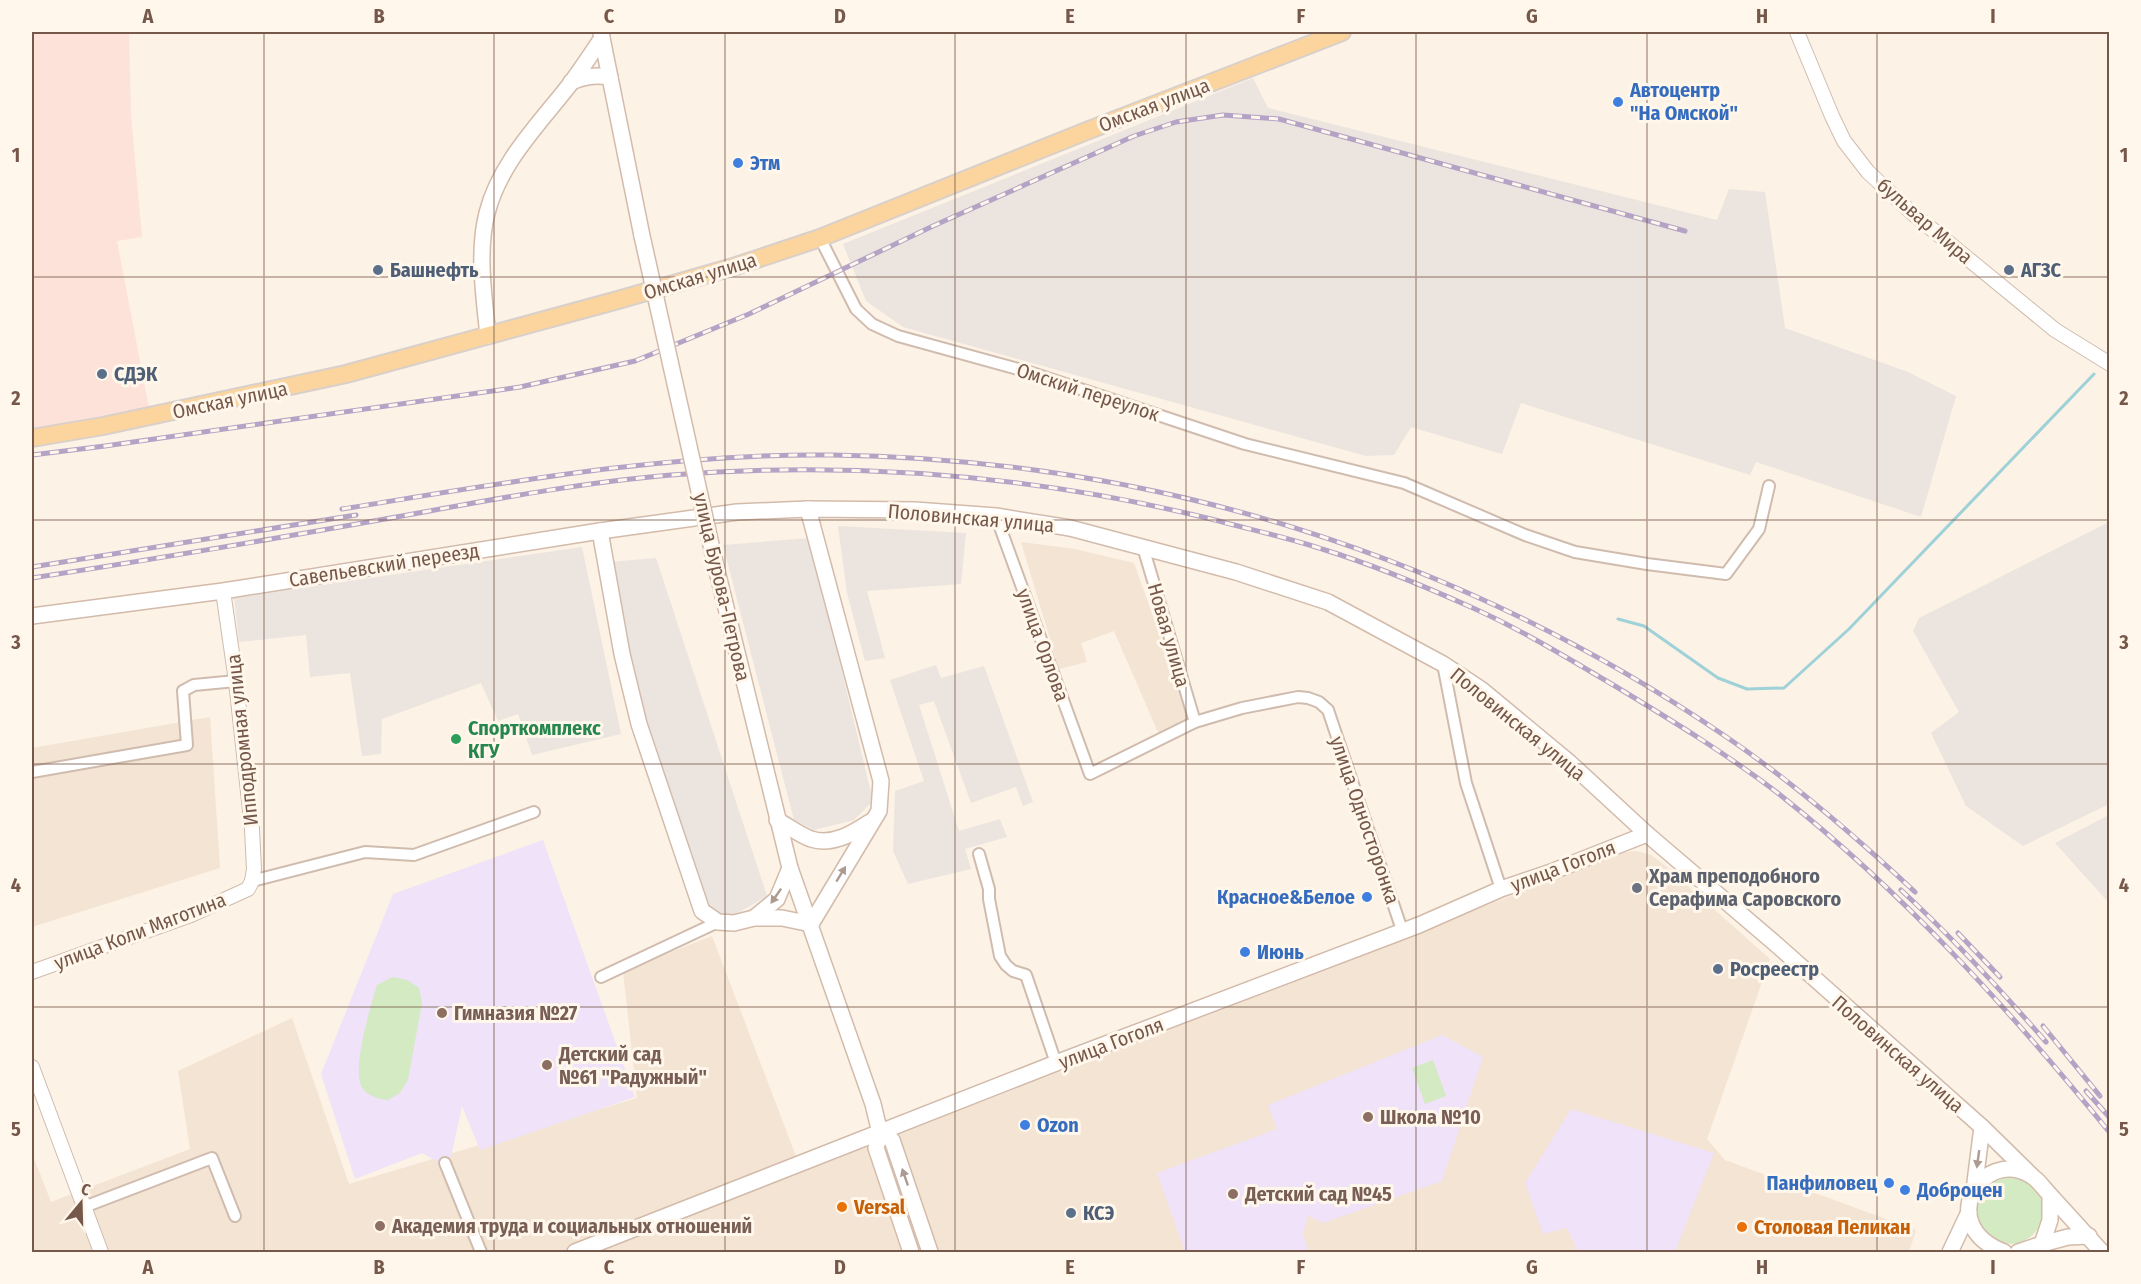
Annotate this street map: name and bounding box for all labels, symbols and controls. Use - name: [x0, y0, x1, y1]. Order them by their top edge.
- text: A: [142, 4, 155, 28]
- text: B: [373, 4, 385, 28]
- text: C: [604, 4, 615, 28]
- text: D: [834, 4, 846, 28]
- text: E: [1065, 4, 1075, 28]
- text: F: [1297, 4, 1306, 28]
- text: G: [1526, 4, 1538, 28]
- text: H: [1756, 4, 1768, 28]
- text: I: [1990, 4, 1996, 28]
- street label: Омская улица: [1095, 73, 1213, 137]
- place label: Автоцентр "На Омской": [1629, 78, 1738, 125]
- marker: Автоцентр "На Омской": [1611, 95, 1625, 109]
- text: 1: [12, 143, 20, 167]
- text: 1: [2120, 143, 2128, 167]
- place label: Этм: [750, 151, 780, 175]
- marker: Этм: [731, 156, 745, 170]
- street label: бульвар Мира: [1872, 173, 1978, 269]
- street label: Омская улица: [641, 247, 759, 305]
- place label: Башнефть: [390, 258, 479, 282]
- place label: АГЗС: [2020, 258, 2062, 282]
- marker: Башнефть: [371, 263, 385, 277]
- marker: АГЗС: [2002, 263, 2016, 277]
- street label: Омский переулок: [1014, 358, 1163, 427]
- place label: СДЭК: [114, 362, 158, 386]
- marker: СДЭК: [95, 367, 109, 381]
- street label: Омская улица: [170, 376, 290, 424]
- text: 2: [10, 386, 21, 410]
- text: 2: [2118, 386, 2129, 410]
- street label: улица Бурова-Петрова: [689, 490, 755, 684]
- street label: Половинская улица: [887, 499, 1055, 537]
- street label: Савельевский переезд: [287, 538, 481, 592]
- street label: Новая улица: [1143, 580, 1195, 690]
- street label: улица Орлова: [1011, 585, 1075, 705]
- text: 3: [10, 630, 21, 654]
- text: 3: [2118, 630, 2129, 654]
- street label: Ипподромная улица: [221, 653, 263, 827]
- street label: Половинская улица: [1446, 662, 1590, 786]
- place label: Спорткомплекс КГУ: [468, 716, 601, 763]
- marker: Спорткомплекс КГУ: [449, 732, 463, 746]
- street label: улица Односторонка: [1325, 733, 1405, 907]
- street label: улица Гоголя: [1507, 835, 1619, 897]
- place label: Храм преподобного Серафима Саровского: [1648, 864, 1841, 911]
- one-way arrow: [835, 866, 846, 882]
- text: 4: [11, 873, 21, 897]
- text: 4: [2119, 873, 2129, 897]
- marker: Храм преподобного Серафима Саровского: [1630, 881, 1644, 895]
- place label: Красное&Белое: [1217, 885, 1355, 909]
- street label: улица Коли Мяготина: [51, 887, 229, 975]
- one-way arrow: [770, 887, 782, 903]
- marker: Красное&Белое: [1360, 890, 1374, 904]
- place label: Июнь: [1257, 940, 1304, 964]
- marker: Июнь: [1238, 945, 1252, 959]
- place label: Росреестр: [1730, 957, 1819, 981]
- marker: Росреестр: [1711, 962, 1725, 976]
- street label: Половинская улица: [1827, 990, 1969, 1118]
- place label: Гимназия №27: [454, 1001, 578, 1025]
- marker: Гимназия №27: [435, 1006, 449, 1020]
- street label: улица Гоголя: [1055, 1012, 1167, 1074]
- place label: Детский сад №61 "Радужный": [558, 1042, 707, 1089]
- marker: Детский сад №61 "Радужный": [540, 1058, 554, 1072]
- place label: Школа №10: [1380, 1105, 1481, 1129]
- marker: Школа №10: [1361, 1110, 1375, 1124]
- place label: Ozon: [1037, 1113, 1079, 1137]
- text: 5: [11, 1117, 21, 1141]
- text: 5: [2119, 1117, 2129, 1141]
- marker: Ozon: [1018, 1118, 1032, 1132]
- one-way arrow: [1973, 1149, 1983, 1168]
- one-way arrow: [899, 1168, 909, 1186]
- place label: Панфиловец: [1767, 1171, 1877, 1195]
- north arrow: [51, 1173, 111, 1233]
- marker: Панфиловец: [1882, 1176, 1896, 1190]
- place label: Доброцен: [1916, 1178, 2003, 1202]
- text: С: [79, 1179, 93, 1200]
- place label: Детский сад №45: [1244, 1182, 1392, 1206]
- marker: Доброцен: [1898, 1183, 1912, 1197]
- marker: Детский сад №45: [1226, 1187, 1240, 1201]
- place label: Versal: [853, 1195, 906, 1219]
- marker: Versal: [835, 1200, 849, 1214]
- place label: КСЭ: [1083, 1201, 1115, 1225]
- marker: КСЭ: [1064, 1206, 1078, 1220]
- place label: Академия труда и социальных отношений: [391, 1214, 752, 1238]
- place label: Столовая Пеликан: [1754, 1215, 1911, 1239]
- marker: Академия труда и социальных отношений: [373, 1219, 387, 1233]
- marker: Столовая Пеликан: [1735, 1220, 1749, 1234]
- text: A: [142, 1255, 155, 1279]
- text: B: [373, 1255, 385, 1279]
- text: C: [604, 1255, 615, 1279]
- text: D: [834, 1255, 846, 1279]
- text: E: [1065, 1255, 1075, 1279]
- text: F: [1297, 1255, 1306, 1279]
- text: G: [1526, 1255, 1538, 1279]
- text: H: [1756, 1255, 1768, 1279]
- text: I: [1990, 1255, 1996, 1279]

